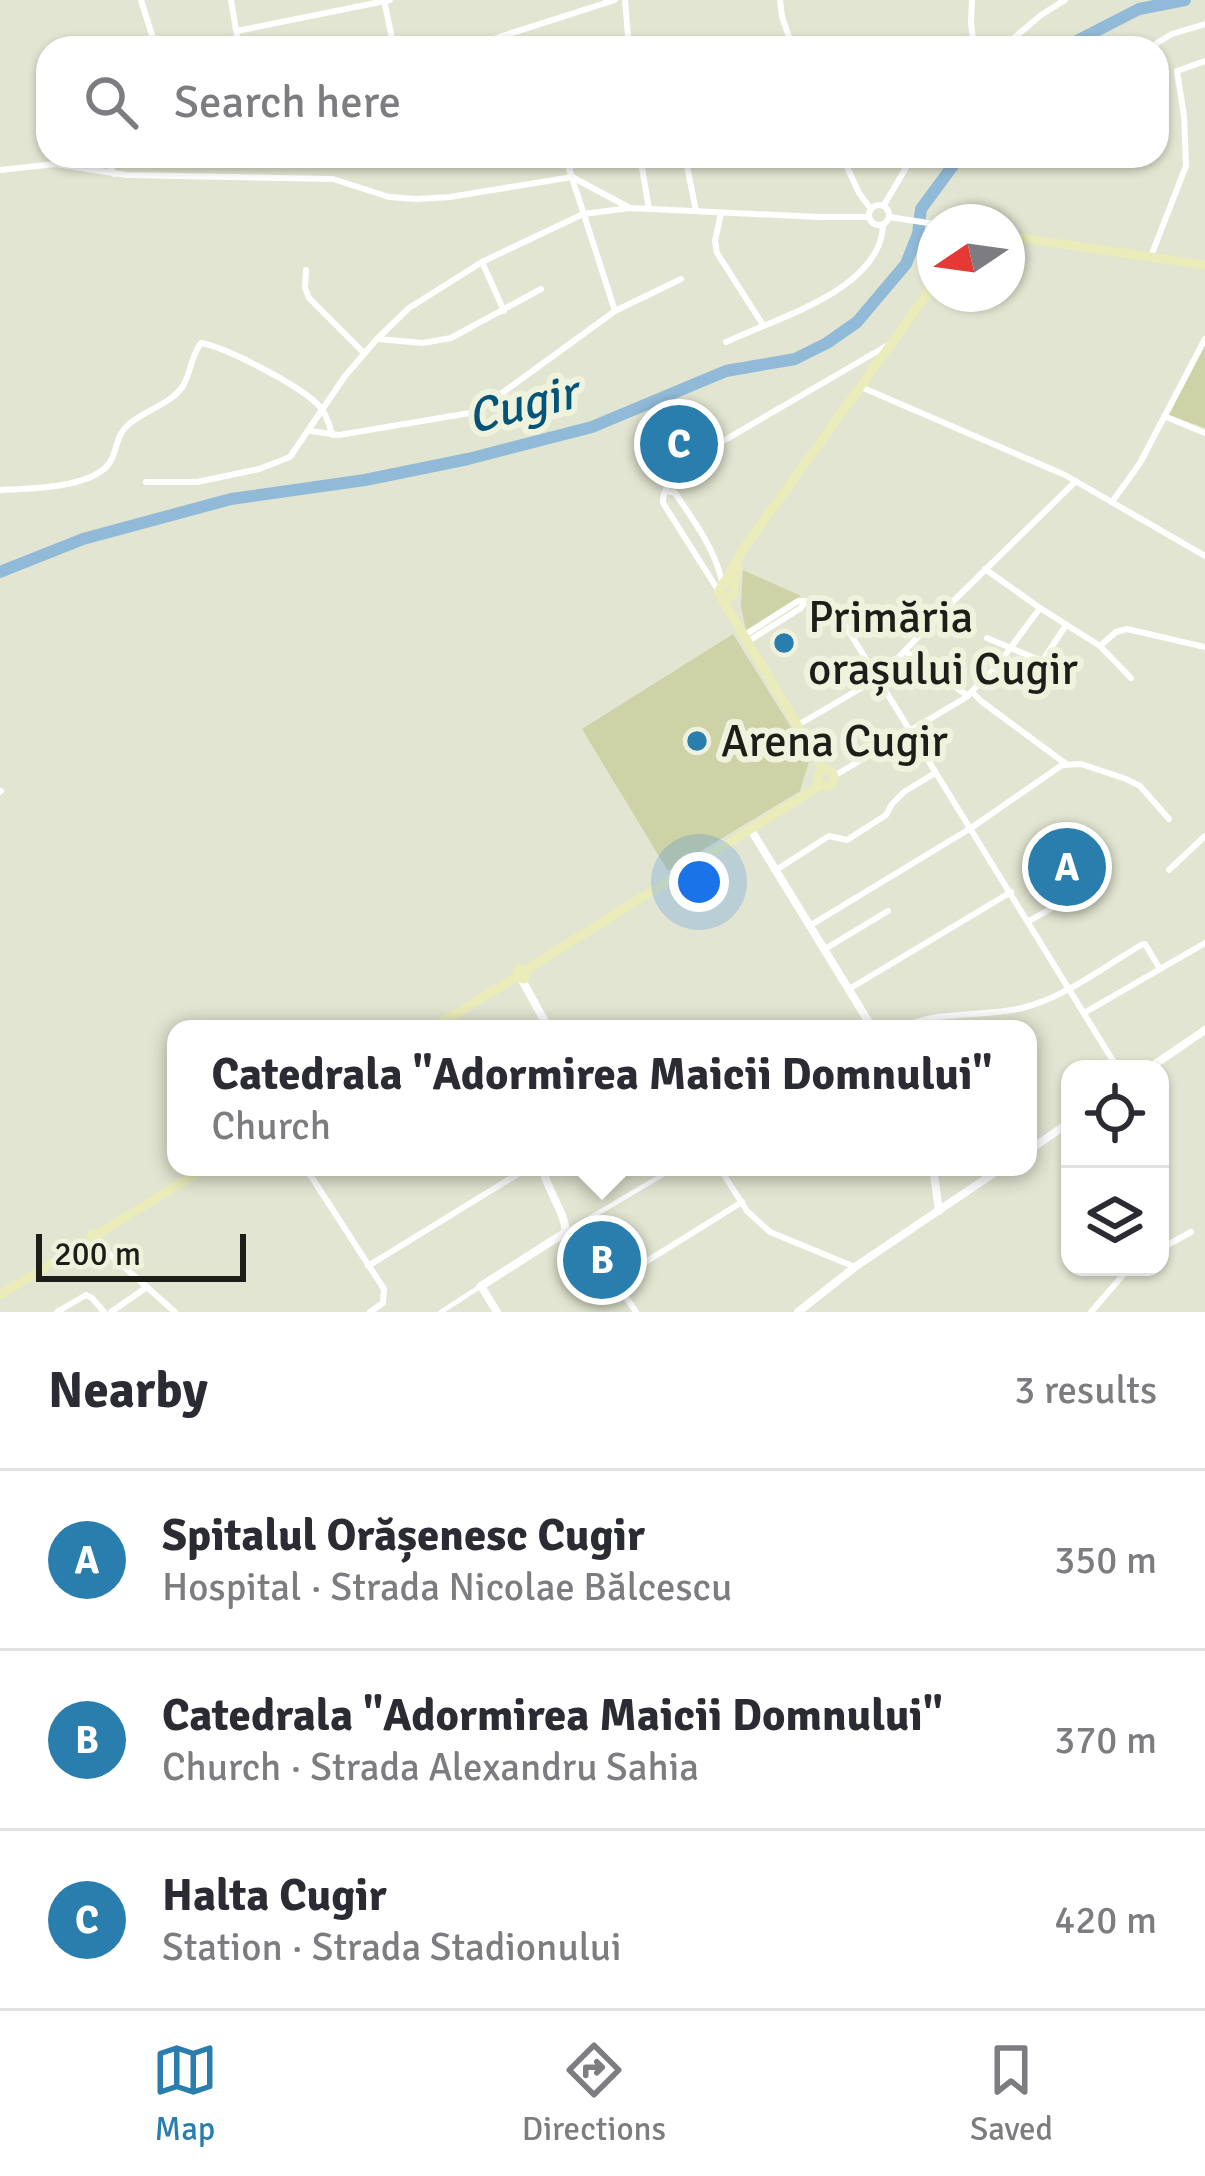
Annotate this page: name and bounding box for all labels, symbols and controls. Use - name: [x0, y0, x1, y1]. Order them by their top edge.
- search box: [36, 36, 1169, 168]
- icon: search: [78, 69, 144, 135]
- text: Search here: [174, 75, 401, 130]
- north arrow: [917, 204, 1025, 312]
- water label: Cugir: [461, 361, 589, 447]
- pin: C: [640, 399, 718, 489]
- place label: Primăria orașului Cugir: [808, 590, 1078, 697]
- marker: Primăria orașului Cugir: [771, 630, 797, 656]
- place label: Arena Cugir: [721, 714, 948, 769]
- marker: Arena Cugir: [684, 728, 710, 754]
- pin: A: [1028, 822, 1106, 912]
- your location: [669, 852, 729, 912]
- popup: [167, 1020, 1037, 1176]
- text: Catedrala "Adormirea Maicii Domnului": [212, 1047, 992, 1102]
- map controls: [1061, 1060, 1169, 1276]
- button: locate: [1061, 1060, 1169, 1168]
- text: Church: [212, 1102, 331, 1150]
- button: layers: [1061, 1168, 1169, 1276]
- pin: B: [563, 1215, 641, 1305]
- scale bar: [36, 1228, 246, 1281]
- text: 200 m: [54, 1234, 141, 1275]
- text: Nearby: [48, 1359, 208, 1422]
- text: 3 results: [1014, 1366, 1157, 1414]
- text: Spitalul Orășenesc Cugir: [162, 1508, 645, 1563]
- text: A: [75, 1536, 99, 1584]
- text: 350 m: [1054, 1536, 1157, 1584]
- text: Hospital · Strada Nicolae Bălcescu: [162, 1563, 732, 1611]
- text: Catedrala "Adormirea Maicii Domnului": [162, 1688, 943, 1743]
- text: B: [75, 1716, 99, 1764]
- text: 370 m: [1054, 1716, 1157, 1764]
- text: Church · Strada Alexandru Sahia: [162, 1743, 699, 1791]
- text: Halta Cugir: [162, 1868, 387, 1923]
- text: C: [75, 1896, 99, 1944]
- text: 420 m: [1054, 1896, 1157, 1944]
- text: Station · Strada Stadionului: [162, 1923, 622, 1971]
- tab: Map: [152, 2037, 218, 2150]
- tab: Directions: [522, 2037, 666, 2150]
- tab: Saved: [970, 2037, 1053, 2150]

